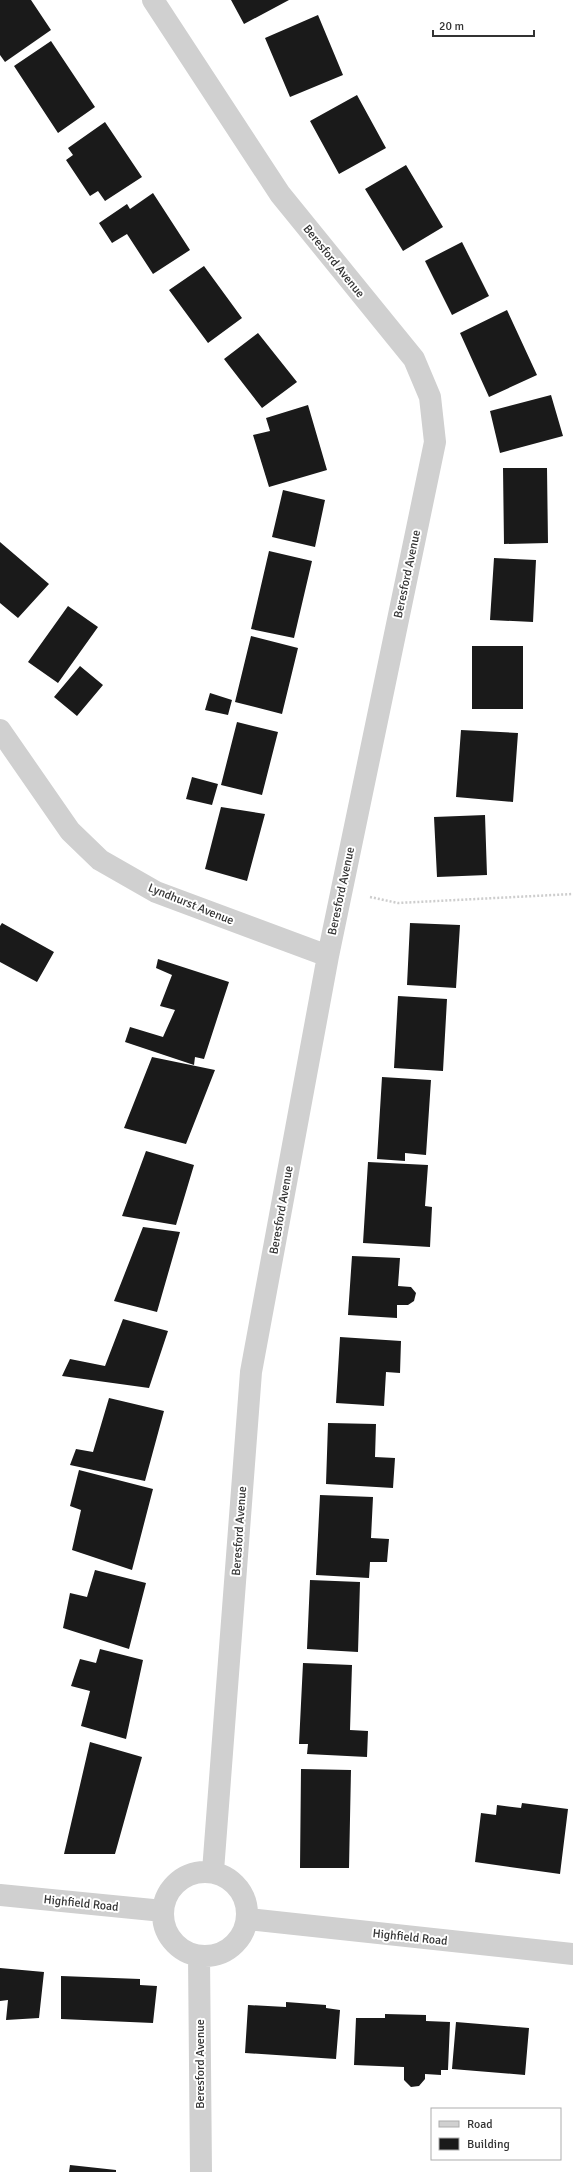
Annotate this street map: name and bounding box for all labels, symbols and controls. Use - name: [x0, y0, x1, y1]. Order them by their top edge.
- scale bar: [433, 12, 534, 38]
- text: 20 m: [439, 19, 464, 34]
- street label: Beresford Avenue: [300, 222, 368, 301]
- street label: Beresford Avenue: [391, 529, 424, 620]
- street label: Beresford Avenue: [325, 846, 358, 937]
- street label: Lyndhurst Avenue: [146, 880, 236, 929]
- street label: Beresford Avenue: [266, 1165, 297, 1256]
- street label: Beresford Avenue: [229, 1486, 250, 1576]
- street label: Highfield Road: [43, 1892, 119, 1915]
- street label: Highfield Road: [372, 1926, 448, 1949]
- street label: Beresford Avenue: [193, 2019, 208, 2109]
- legend: [431, 2108, 561, 2160]
- text: Road: [467, 2117, 493, 2132]
- text: Building: [467, 2137, 510, 2152]

